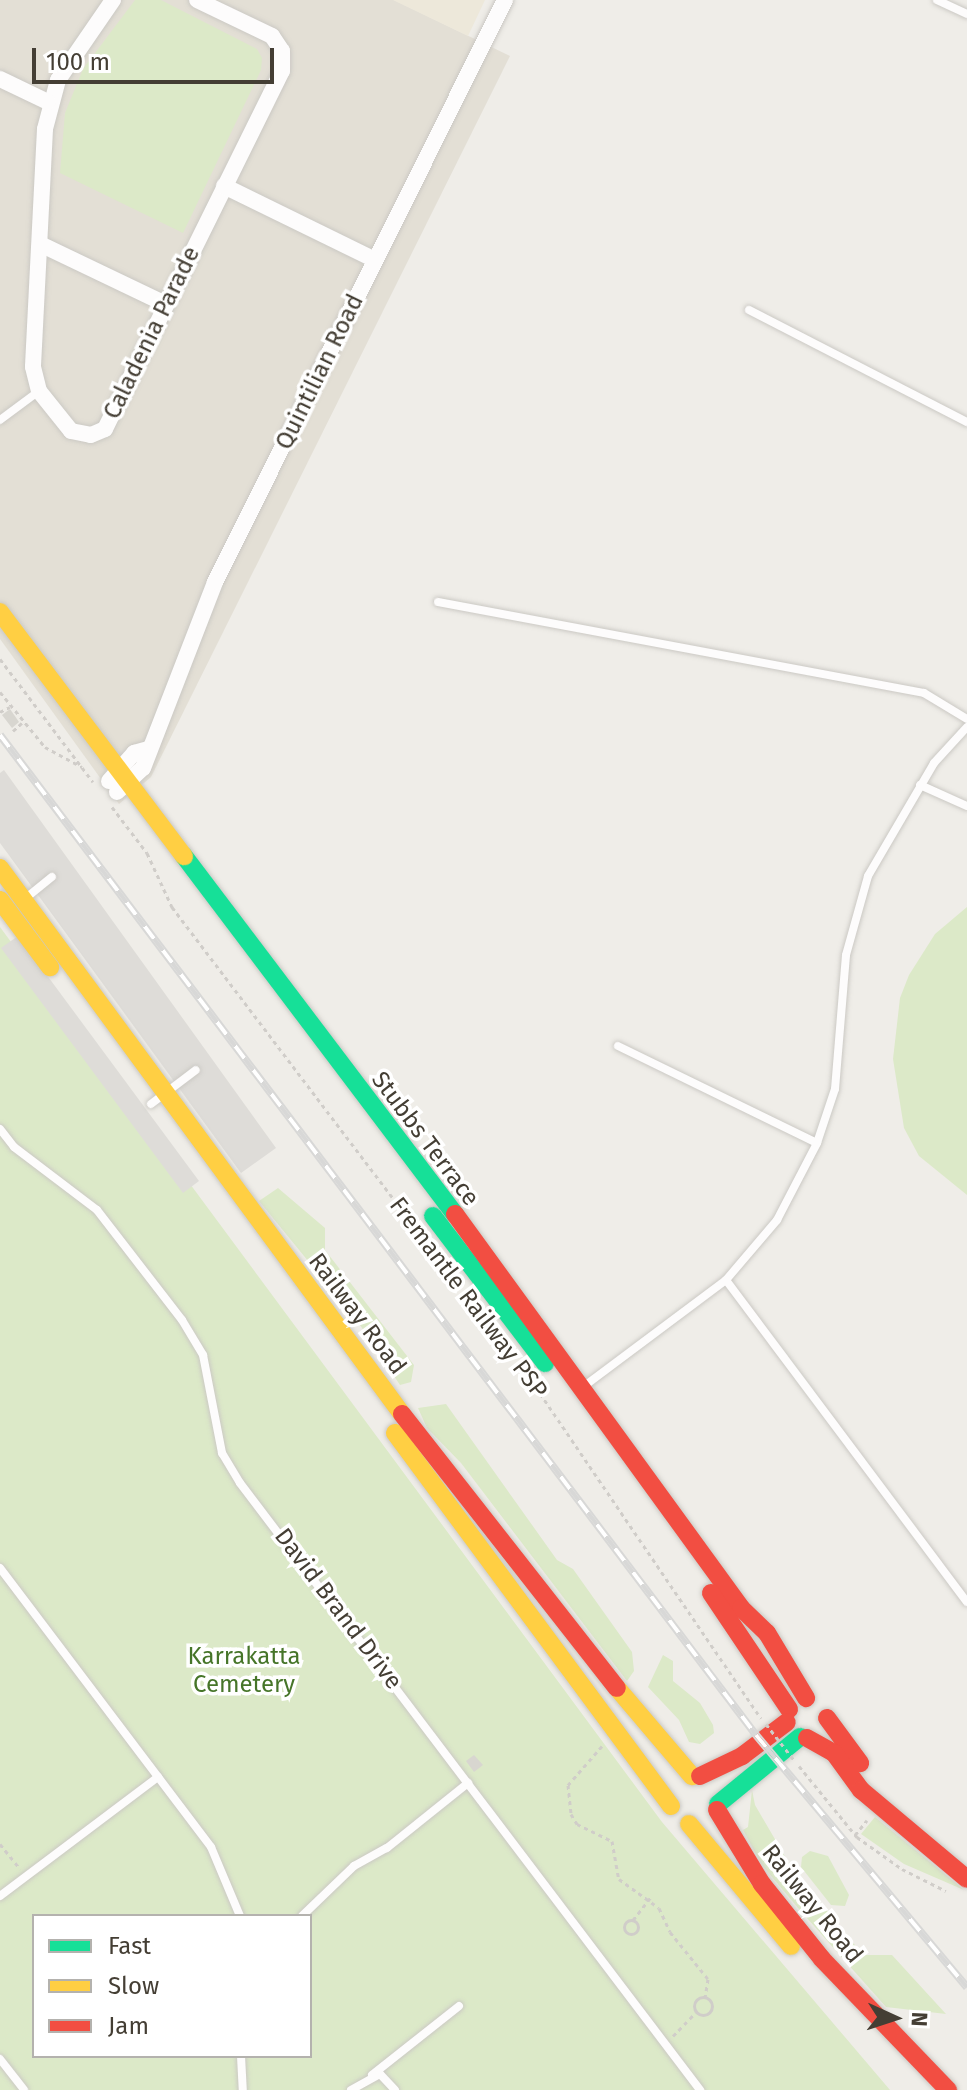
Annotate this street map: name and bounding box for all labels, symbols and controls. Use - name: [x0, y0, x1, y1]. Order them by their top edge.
- scale bar: [36, 32, 278, 82]
- text: 100 m: [46, 48, 110, 76]
- street label: Caladenia Parade: [98, 242, 206, 424]
- street label: Quintilian Road: [270, 290, 370, 454]
- street label: Stubbs Terrace: [365, 1066, 485, 1212]
- street label: Fremantle Railway PSP: [383, 1192, 553, 1404]
- street label: Railway Road: [302, 1248, 412, 1380]
- street label: David Brand Drive: [268, 1523, 408, 1695]
- park label: Karrakatta Cemetery: [188, 1643, 300, 1699]
- street label: Railway Road: [755, 1839, 869, 1969]
- legend: [32, 1914, 312, 2058]
- text: Fast: [108, 1932, 151, 1960]
- text: Slow: [108, 1972, 159, 2000]
- north arrow: [855, 1978, 935, 2058]
- text: N: [906, 2011, 933, 2027]
- text: Jam: [108, 2012, 149, 2040]

